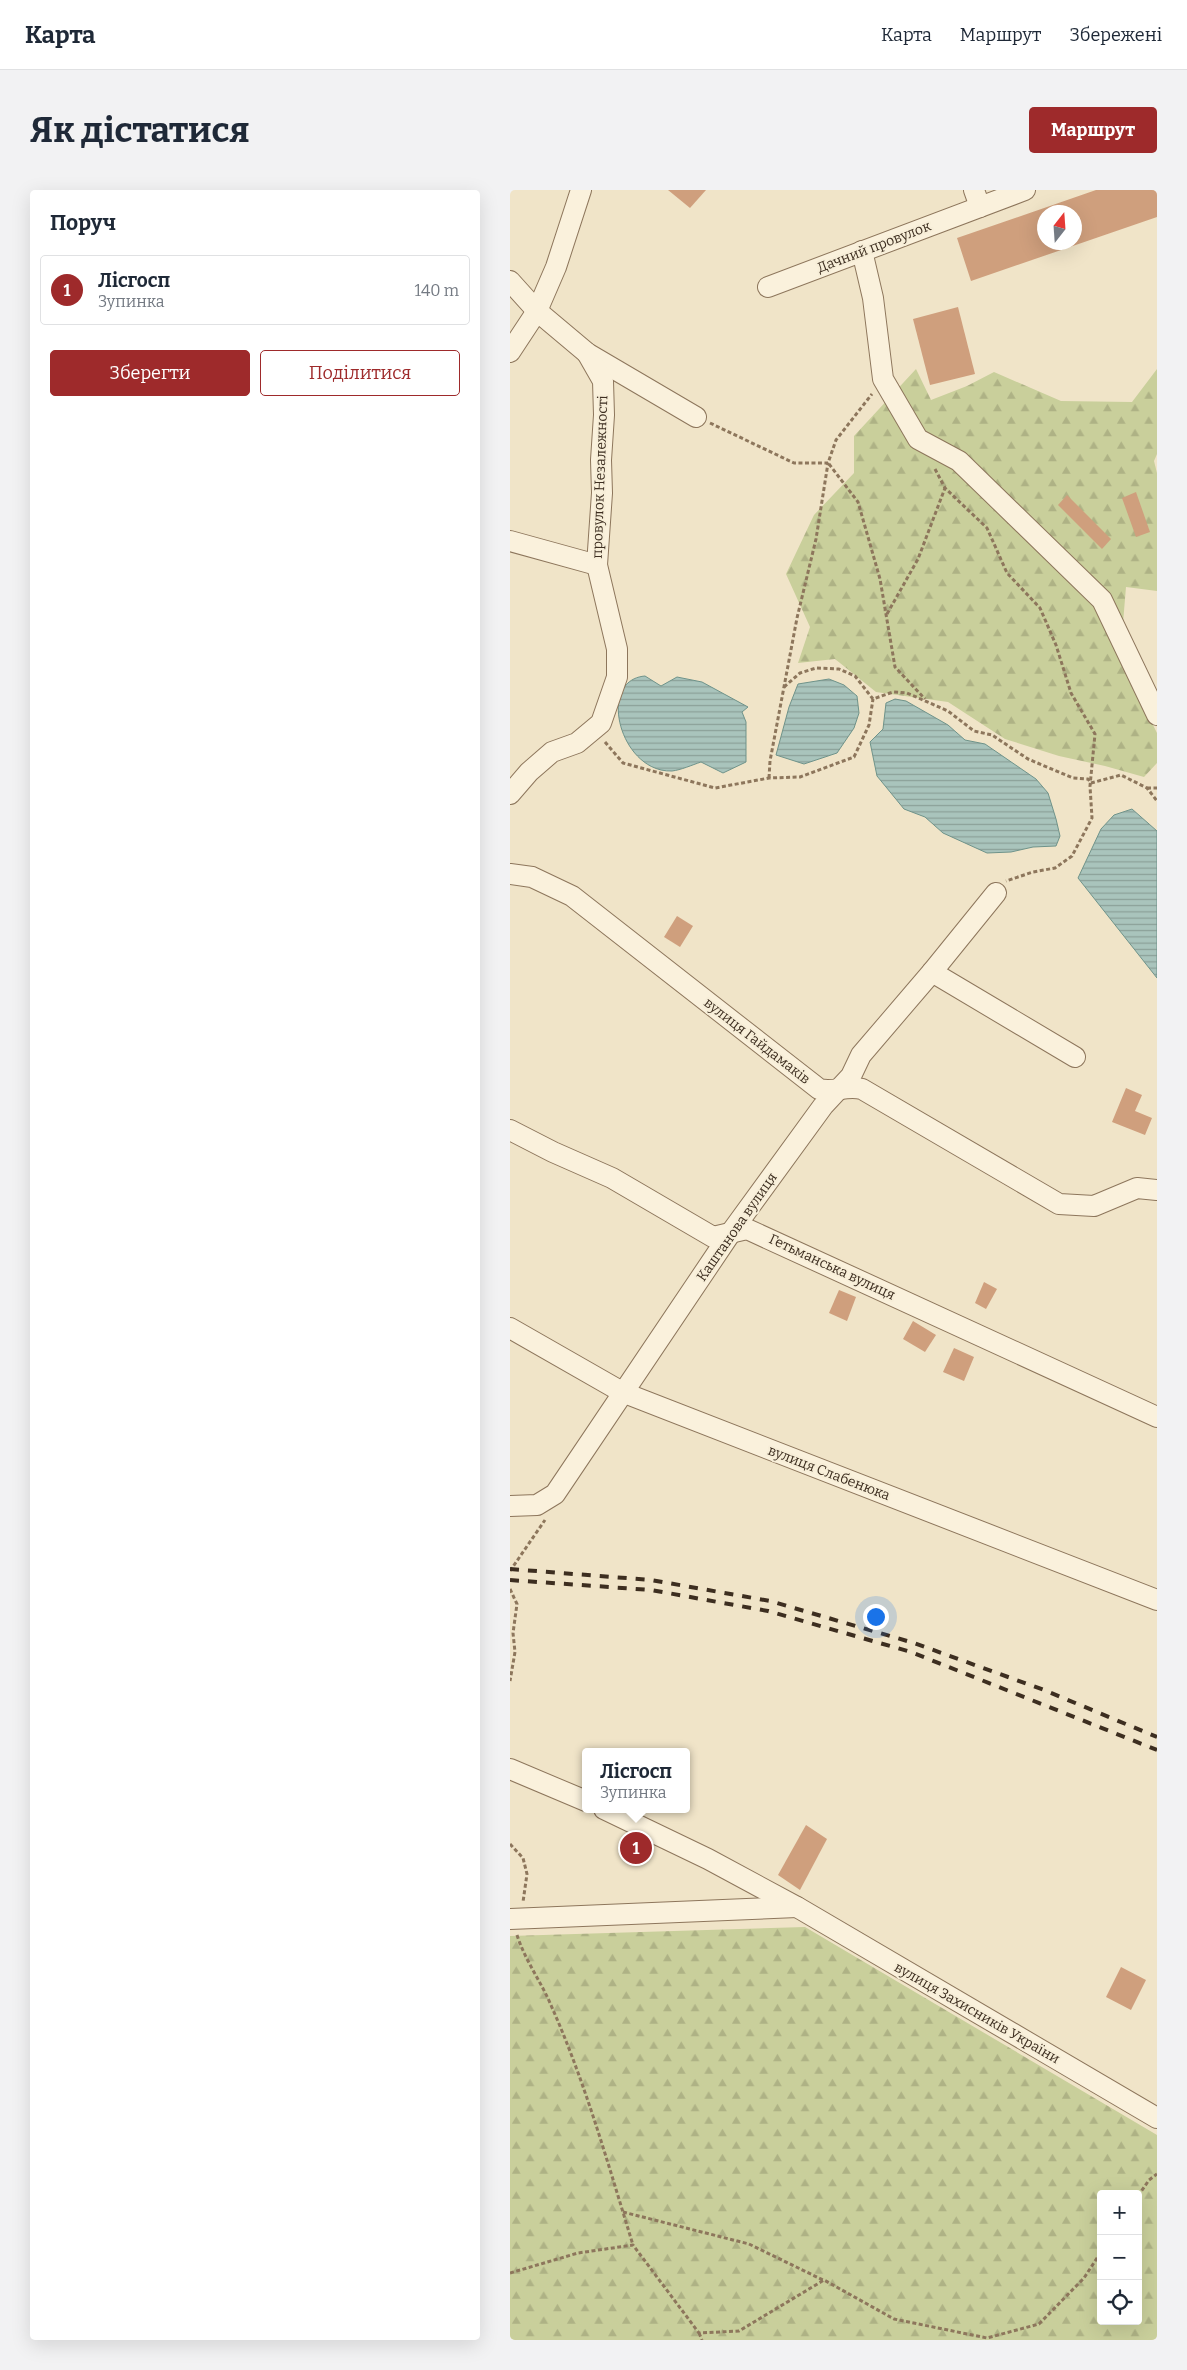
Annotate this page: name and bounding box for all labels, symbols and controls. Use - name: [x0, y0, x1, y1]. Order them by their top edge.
- text: Карта: [25, 21, 95, 49]
- text: Карта: [881, 24, 932, 46]
- text: Маршрут: [960, 24, 1041, 46]
- text: Збережені: [1069, 24, 1162, 46]
- button: Маршрут: [1029, 107, 1157, 153]
- text: Як дістатися: [30, 109, 250, 151]
- north arrow: [1037, 205, 1082, 250]
- text: Поруч: [50, 210, 116, 236]
- street label: Дачний провулок: [815, 217, 934, 277]
- text: Лісгосп: [98, 269, 170, 292]
- text: 1: [64, 281, 70, 300]
- text: 140 m: [414, 281, 459, 300]
- text: Зупинка: [98, 292, 165, 311]
- button: Зберегти: [50, 350, 250, 396]
- button: Поділитися: [260, 350, 460, 396]
- street label: провулок Незалежності: [589, 395, 611, 559]
- street label: вулиця Гайдамаків: [700, 994, 814, 1088]
- street label: Каштанова вулиця: [693, 1169, 781, 1285]
- street label: Гетьманська вулиця: [766, 1230, 898, 1304]
- street label: вулиця Слабенюка: [766, 1442, 893, 1504]
- your location: [863, 1604, 889, 1630]
- popup: [582, 1748, 690, 1813]
- text: Лісгосп: [600, 1760, 672, 1783]
- text: Зупинка: [600, 1783, 667, 1802]
- pin: 1: [620, 1829, 652, 1867]
- street label: вулиця Захисників України: [891, 1959, 1063, 2067]
- map controls: [1097, 2190, 1142, 2325]
- button: +: [1097, 2190, 1142, 2235]
- button: −: [1097, 2235, 1142, 2280]
- button: locate: [1097, 2280, 1142, 2325]

